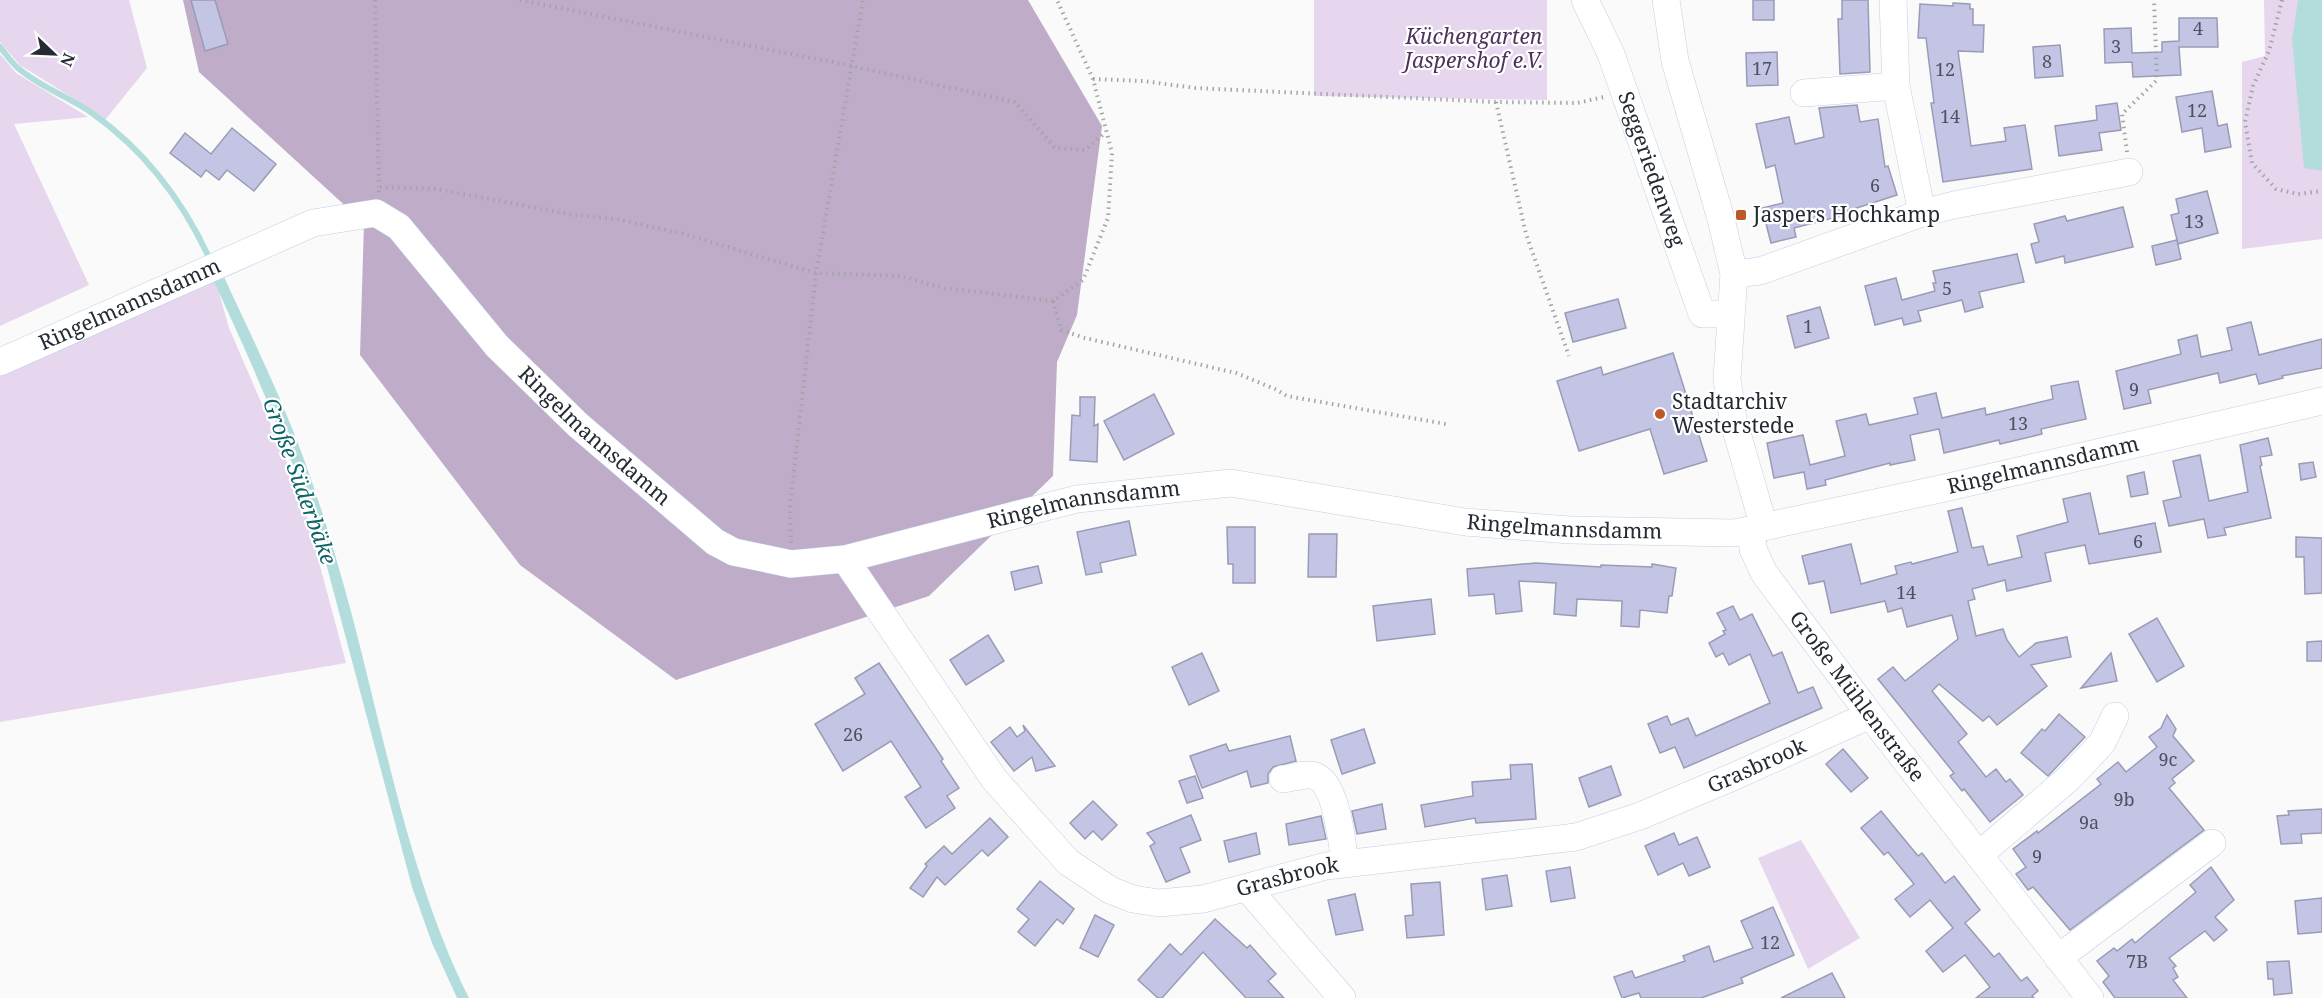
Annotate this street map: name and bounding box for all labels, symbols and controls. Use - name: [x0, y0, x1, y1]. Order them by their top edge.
- house number: 4: [2193, 16, 2203, 40]
- park label: Küchengarten Jaspershof e.V.: [1400, 22, 1544, 74]
- north arrow: [24, 24, 84, 84]
- house number: 3: [2111, 34, 2121, 58]
- house number: 8: [2042, 49, 2052, 73]
- text: N: [55, 50, 80, 70]
- house number: 17: [1752, 56, 1772, 80]
- house number: 12: [1935, 57, 1955, 81]
- street label: Seggeriedenweg: [1612, 87, 1693, 251]
- house number: 12: [2187, 98, 2207, 122]
- house number: 14: [1940, 104, 1960, 128]
- house number: 6: [1870, 173, 1880, 197]
- place label: Jaspers Hochkamp: [1752, 200, 1940, 228]
- marker: Jaspers Hochkamp: [1734, 208, 1748, 222]
- house number: 13: [2184, 209, 2204, 233]
- street label: Ringelmannsdamm: [34, 251, 225, 356]
- house number: 5: [1942, 276, 1952, 300]
- house number: 1: [1803, 314, 1813, 338]
- street label: Ringelmannsdamm: [513, 360, 677, 511]
- house number: 9: [2129, 377, 2139, 401]
- place label: Stadtarchiv Westerstede: [1672, 387, 1794, 439]
- water label: Große Süderbäke: [257, 393, 345, 568]
- marker: Stadtarchiv Westerstede: [1653, 407, 1667, 421]
- house number: 13: [2008, 411, 2028, 435]
- street label: Ringelmannsdamm: [1944, 429, 2141, 500]
- street label: Ringelmannsdamm: [984, 473, 1182, 535]
- street label: Ringelmannsdamm: [1466, 507, 1663, 545]
- house number: 6: [2133, 529, 2143, 553]
- house number: 14: [1896, 580, 1916, 604]
- street label: Große Mühlenstraße: [1784, 605, 1932, 787]
- house number: 26: [843, 722, 863, 746]
- street label: Grasbrook: [1703, 731, 1811, 799]
- house number: 9c: [2159, 747, 2178, 771]
- house number: 9b: [2113, 787, 2135, 811]
- house number: 9a: [2079, 810, 2099, 834]
- house number: 9: [2032, 844, 2042, 868]
- street label: Grasbrook: [1233, 850, 1341, 903]
- house number: 12: [1760, 930, 1780, 954]
- house number: 7B: [2126, 949, 2148, 973]

